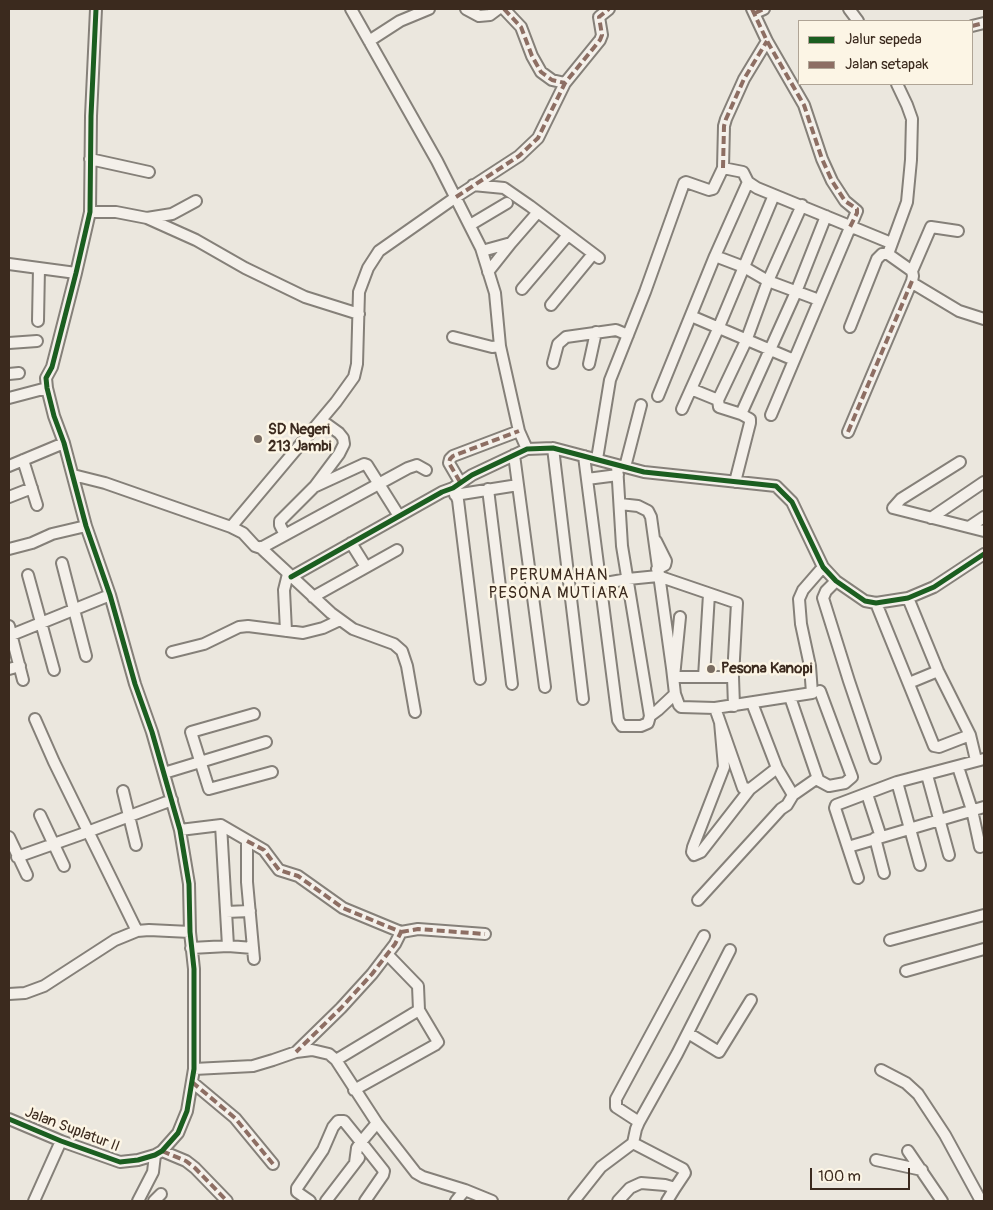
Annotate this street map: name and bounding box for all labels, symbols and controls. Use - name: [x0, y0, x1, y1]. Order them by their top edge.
- legend: [798, 20, 973, 85]
- text: Jalur sepeda: [845, 30, 922, 49]
- text: Jalan setapak: [845, 55, 928, 74]
- place label: SD Negeri 213 Jambi: [268, 421, 331, 456]
- marker: SD Negeri 213 Jambi: [252, 433, 264, 445]
- district label: PERUMAHAN PESONA MUTIARA: [487, 566, 631, 604]
- place label: Pesona Kanopi: [721, 660, 812, 678]
- marker: Pesona Kanopi: [705, 663, 717, 675]
- street label: Jalan Suplatur II: [22, 1104, 122, 1156]
- scale bar: [813, 1158, 913, 1190]
- text: 100 m: [818, 1167, 861, 1186]

